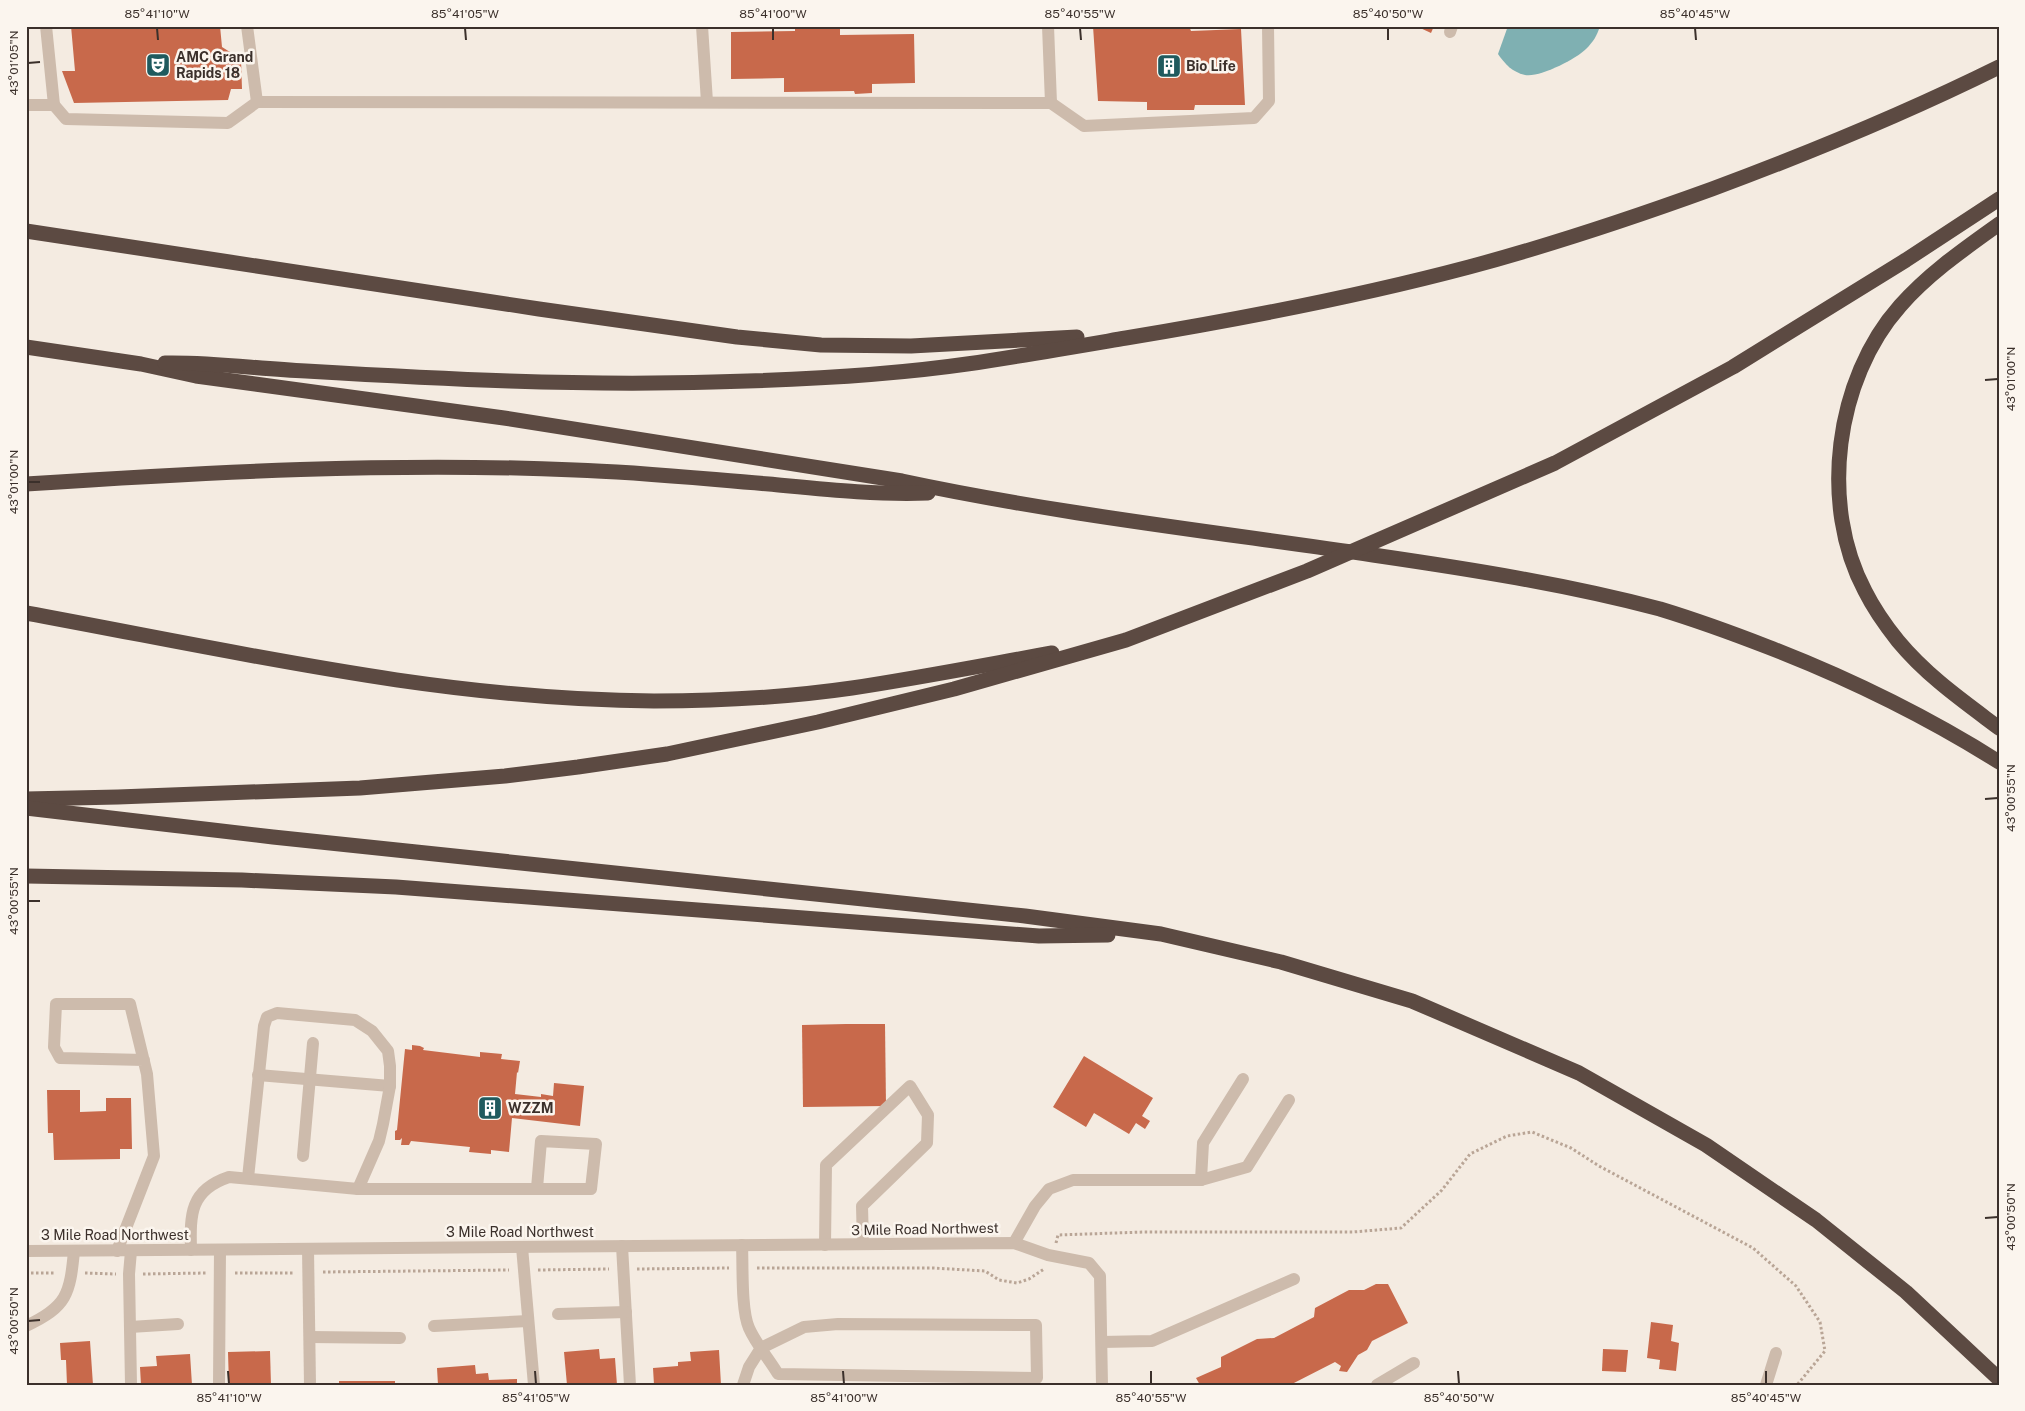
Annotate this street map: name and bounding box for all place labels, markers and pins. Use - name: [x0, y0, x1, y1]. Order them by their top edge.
- place label: AMC Grand Rapids 18: [176, 49, 253, 81]
- theatre icon: AMC Grand Rapids 18: [145, 52, 171, 78]
- building icon: Bio Life: [1156, 53, 1182, 79]
- place label: Bio Life: [1186, 58, 1236, 74]
- building icon: WZZM: [477, 1095, 503, 1121]
- place label: WZZM: [508, 1100, 554, 1116]

